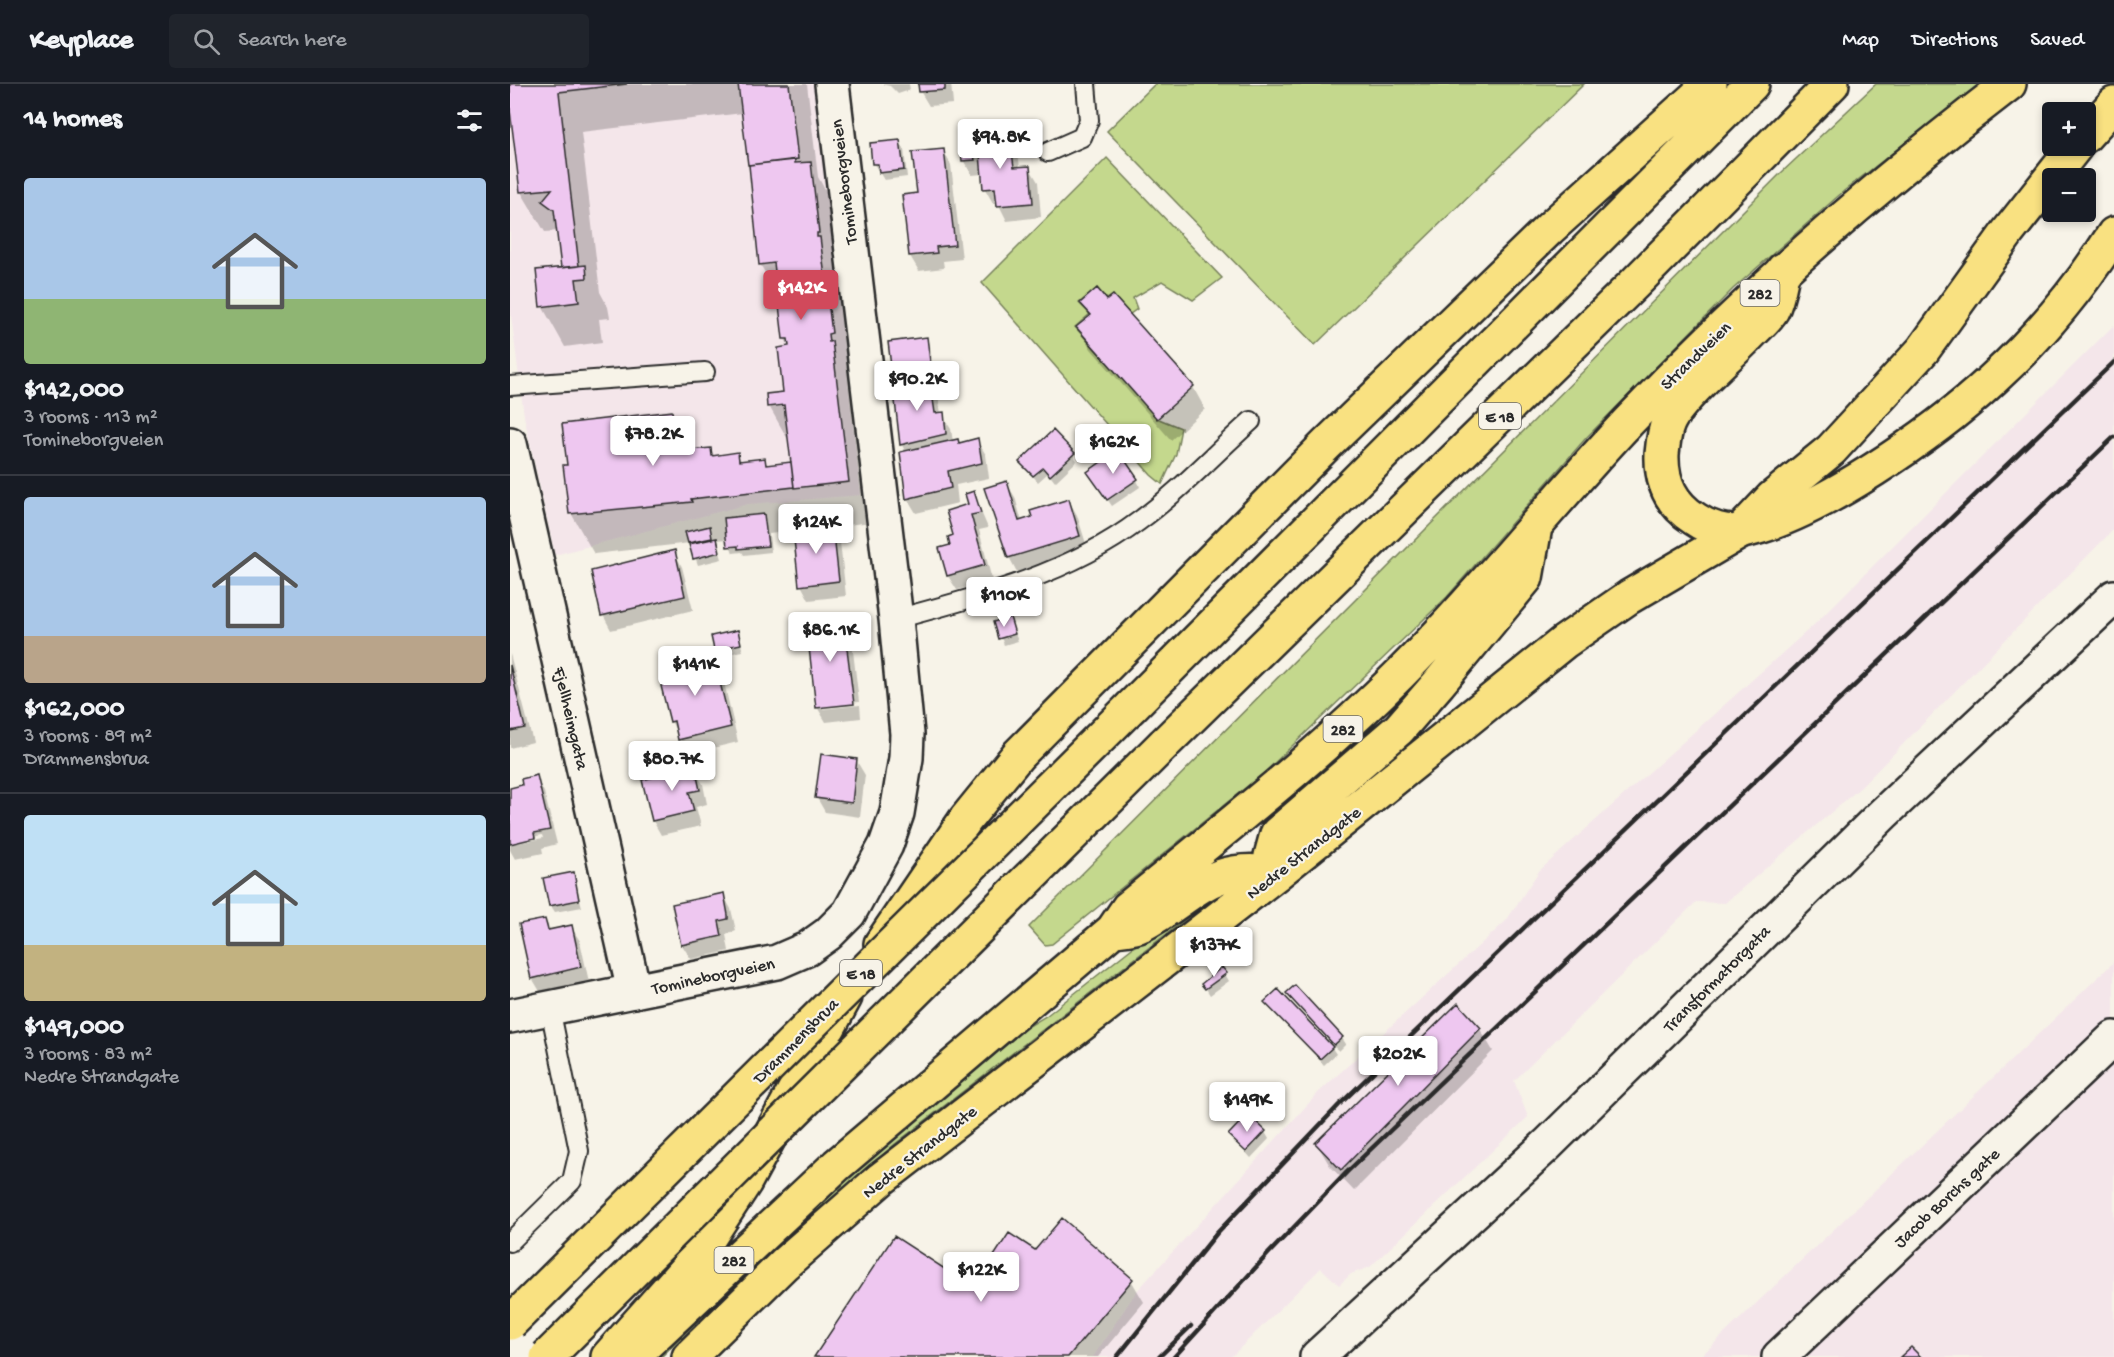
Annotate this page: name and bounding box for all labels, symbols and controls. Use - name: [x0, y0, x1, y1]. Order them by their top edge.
- search box: [169, 14, 589, 68]
- text: Keyplace: [30, 25, 133, 58]
- icon: search: [190, 25, 223, 58]
- text: Search here: [238, 28, 347, 54]
- text: Map: [1842, 29, 1879, 54]
- text: Directions: [1912, 29, 1997, 54]
- text: Saved: [2030, 29, 2084, 54]
- map controls: [2042, 102, 2096, 222]
- button: +: [2042, 102, 2096, 156]
- icon: filters: [453, 104, 486, 137]
- text: 14 homes: [24, 105, 122, 136]
- street label: Tomineborgveien: [827, 118, 864, 246]
- pin: $94.8K: [951, 119, 1049, 170]
- text: $94.8K: [972, 127, 1028, 150]
- button: −: [2042, 168, 2096, 222]
- icon: home: [201, 217, 309, 325]
- pin: $142K: [759, 270, 843, 321]
- text: $142K: [777, 278, 825, 301]
- road number: 282: [1740, 280, 1780, 306]
- street label: Strandveien: [1657, 318, 1737, 396]
- pin: $90.2K: [868, 361, 966, 412]
- text: $90.2K: [888, 369, 946, 392]
- text: $142,000: [24, 376, 124, 407]
- road number: E 18: [1479, 403, 1521, 429]
- text: 3 rooms · 113 m²: [24, 407, 158, 430]
- pin: $78.2K: [604, 416, 702, 467]
- text: $78.2K: [624, 424, 682, 447]
- pin: $162K: [1071, 424, 1155, 475]
- text: Tomineborgveien: [24, 430, 163, 453]
- text: $162K: [1089, 432, 1137, 455]
- pin: $124K: [774, 504, 858, 555]
- text: $124K: [792, 512, 840, 535]
- icon: home: [201, 536, 309, 644]
- pin: $110K: [962, 577, 1046, 628]
- text: $110K: [980, 585, 1028, 608]
- pin: $86.1K: [781, 612, 879, 663]
- text: $86.1K: [802, 620, 858, 643]
- pin: $141K: [653, 646, 737, 697]
- text: $141K: [672, 654, 718, 677]
- street label: Fjellheimgata: [547, 664, 592, 773]
- text: $162,000: [24, 695, 125, 726]
- road number: 282: [1324, 716, 1362, 742]
- text: 3 rooms · 89 m²: [24, 726, 152, 749]
- pin: $80.7K: [623, 741, 721, 792]
- text: Drammensbrua: [24, 749, 149, 772]
- text: $80.7K: [643, 749, 702, 772]
- street label: Nedre Strandgate: [1243, 802, 1367, 905]
- icon: home: [201, 854, 309, 962]
- street label: Transformatorgata: [1659, 921, 1776, 1038]
- pin: $137K: [1172, 927, 1256, 978]
- text: $137K: [1190, 935, 1238, 958]
- street label: Tomineborgveien: [649, 954, 777, 1001]
- road number: E 18: [840, 960, 882, 986]
- street label: Drammensbrua: [749, 994, 845, 1090]
- text: $149,000: [24, 1013, 124, 1044]
- pin: $202K: [1356, 1036, 1440, 1087]
- text: 3 rooms · 83 m²: [24, 1044, 152, 1067]
- text: $202K: [1373, 1044, 1423, 1067]
- text: Nedre Strandgate: [24, 1067, 179, 1090]
- pin: $149K: [1205, 1082, 1289, 1133]
- text: $149K: [1223, 1090, 1271, 1113]
- street label: Nedre Strandgate: [859, 1101, 983, 1204]
- street label: Jacob Borchs gate: [1890, 1144, 2006, 1253]
- road number: 282: [714, 1247, 754, 1273]
- pin: $122K: [939, 1252, 1023, 1303]
- text: $122K: [957, 1260, 1005, 1283]

